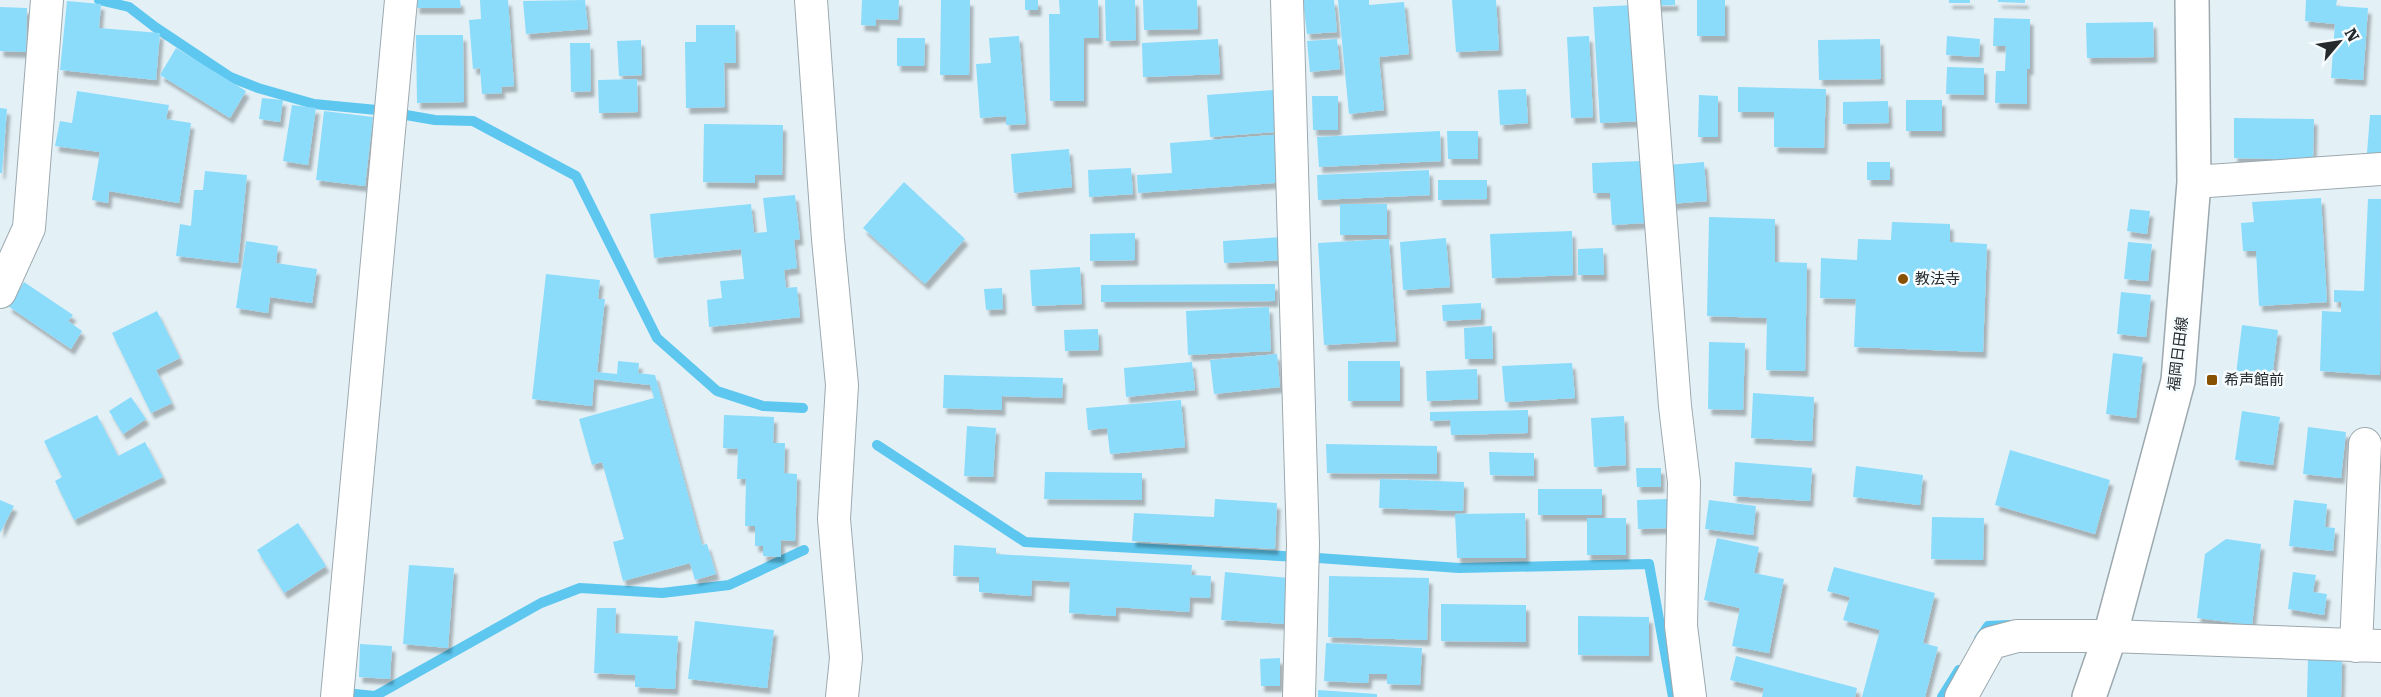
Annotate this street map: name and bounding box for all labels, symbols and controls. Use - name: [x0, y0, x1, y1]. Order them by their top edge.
- north arrow: [2309, 12, 2369, 72]
- text: N: [2340, 25, 2363, 45]
- place label: 教法寺: [1915, 270, 1960, 288]
- marker: 教法寺: [1896, 272, 1910, 286]
- street label: 福岡日田線: [2164, 316, 2192, 392]
- place label: 希声館前: [2224, 371, 2284, 389]
- marker: 希声館前: [2205, 373, 2219, 387]

